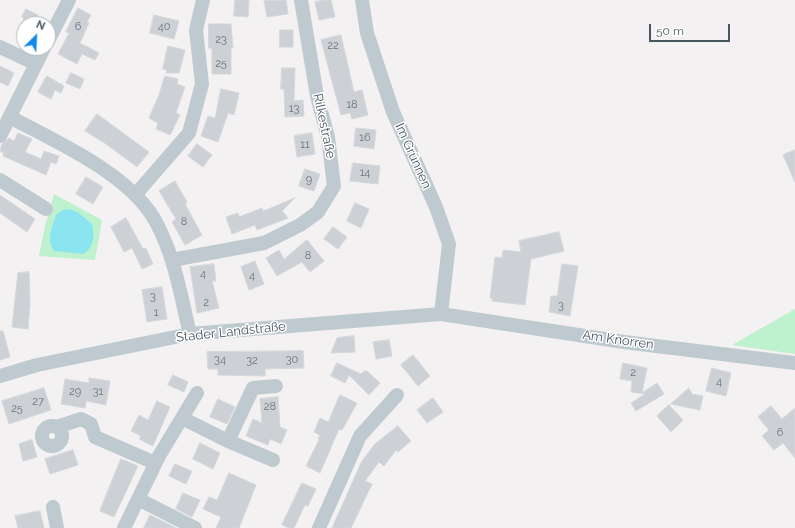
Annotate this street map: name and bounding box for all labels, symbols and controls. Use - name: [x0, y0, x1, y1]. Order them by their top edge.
- north arrow: [16, 16, 56, 56]
- scale bar: [651, 16, 732, 42]
- text: N: [34, 18, 47, 33]
- house number: 6: [75, 20, 81, 34]
- house number: 40: [158, 20, 170, 34]
- text: 50 m: [656, 24, 684, 38]
- house number: 23: [215, 33, 227, 47]
- house number: 22: [327, 39, 339, 53]
- house number: 25: [215, 57, 227, 71]
- street label: Rilkestraße: [310, 92, 338, 160]
- house number: 18: [346, 98, 358, 112]
- house number: 13: [289, 102, 299, 116]
- street label: Im Grünnen: [392, 121, 434, 191]
- house number: 16: [359, 131, 371, 145]
- house number: 11: [300, 138, 310, 152]
- house number: 14: [360, 166, 370, 180]
- house number: 9: [306, 173, 312, 187]
- house number: 8: [181, 215, 187, 229]
- house number: 8: [305, 249, 311, 263]
- house number: 4: [200, 267, 206, 281]
- house number: 4: [249, 269, 255, 283]
- house number: 3: [150, 290, 156, 304]
- house number: 2: [203, 296, 209, 310]
- house number: 3: [558, 299, 564, 313]
- house number: 1: [154, 306, 158, 320]
- street label: Stader Landstraße: [175, 318, 287, 346]
- street label: Am Knorren: [581, 327, 655, 353]
- house number: 34: [214, 353, 226, 367]
- house number: 30: [286, 353, 298, 367]
- house number: 32: [246, 354, 258, 368]
- house number: 2: [630, 366, 636, 380]
- house number: 4: [716, 375, 722, 389]
- house number: 29: [69, 385, 81, 399]
- house number: 31: [93, 385, 103, 399]
- house number: 27: [32, 395, 44, 409]
- house number: 28: [264, 400, 276, 414]
- house number: 25: [11, 402, 23, 416]
- house number: 6: [777, 426, 783, 440]

